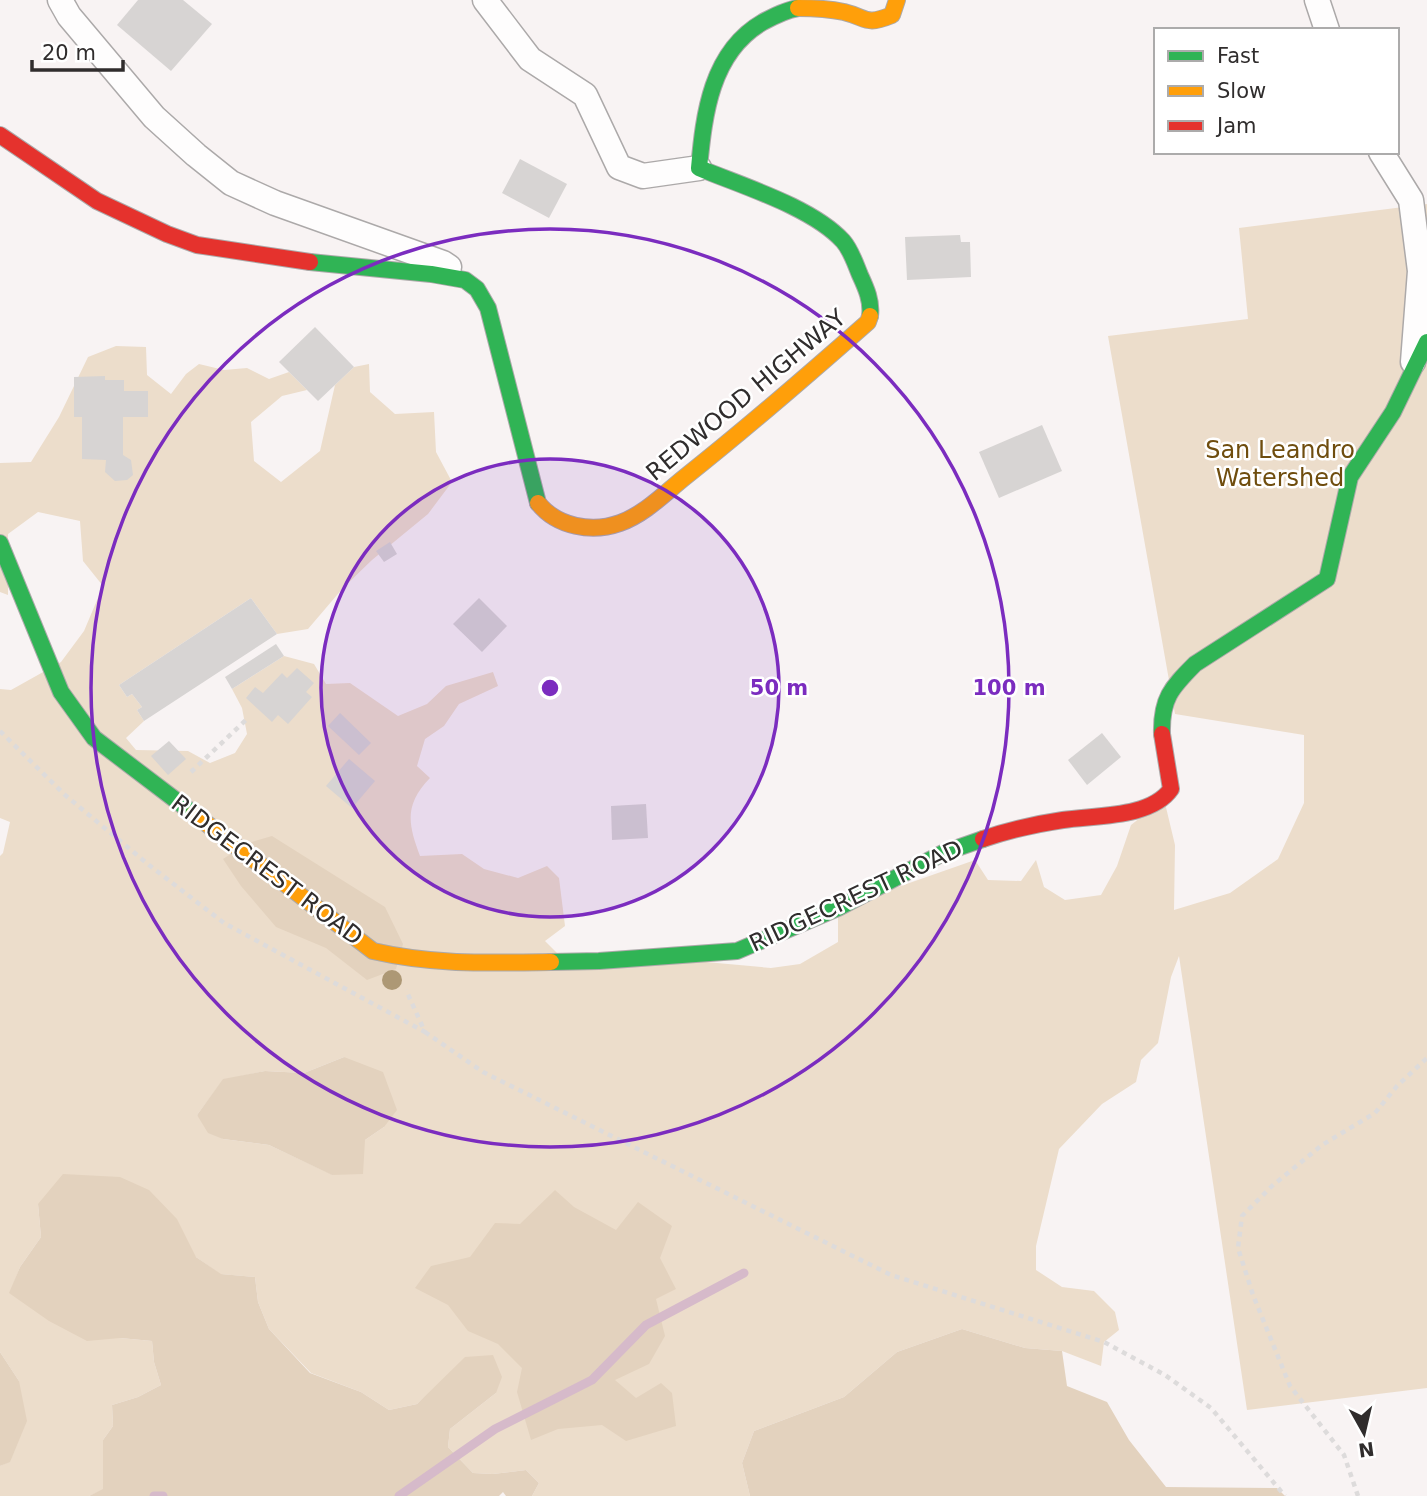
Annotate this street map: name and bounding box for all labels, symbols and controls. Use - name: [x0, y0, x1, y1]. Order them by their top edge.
- scale bar: [32, 28, 122, 72]
- legend: [1154, 28, 1399, 154]
- text: 20 m: [42, 41, 96, 65]
- text: Fast: [1217, 44, 1259, 68]
- text: Slow: [1217, 79, 1266, 103]
- text: Jam: [1215, 114, 1257, 138]
- street label: REDWOOD HIGHWAY: [641, 303, 852, 487]
- park label: San Leandro Watershed: [1205, 436, 1355, 492]
- centre of rings: [538, 676, 562, 700]
- text: 50 m: [750, 676, 808, 700]
- text: 100 m: [972, 676, 1046, 700]
- street label: RIDGECREST ROAD: [166, 789, 368, 951]
- street label: RIDGECREST ROAD: [745, 834, 967, 958]
- north arrow: [1329, 1398, 1399, 1468]
- text: N: [1357, 1438, 1376, 1462]

